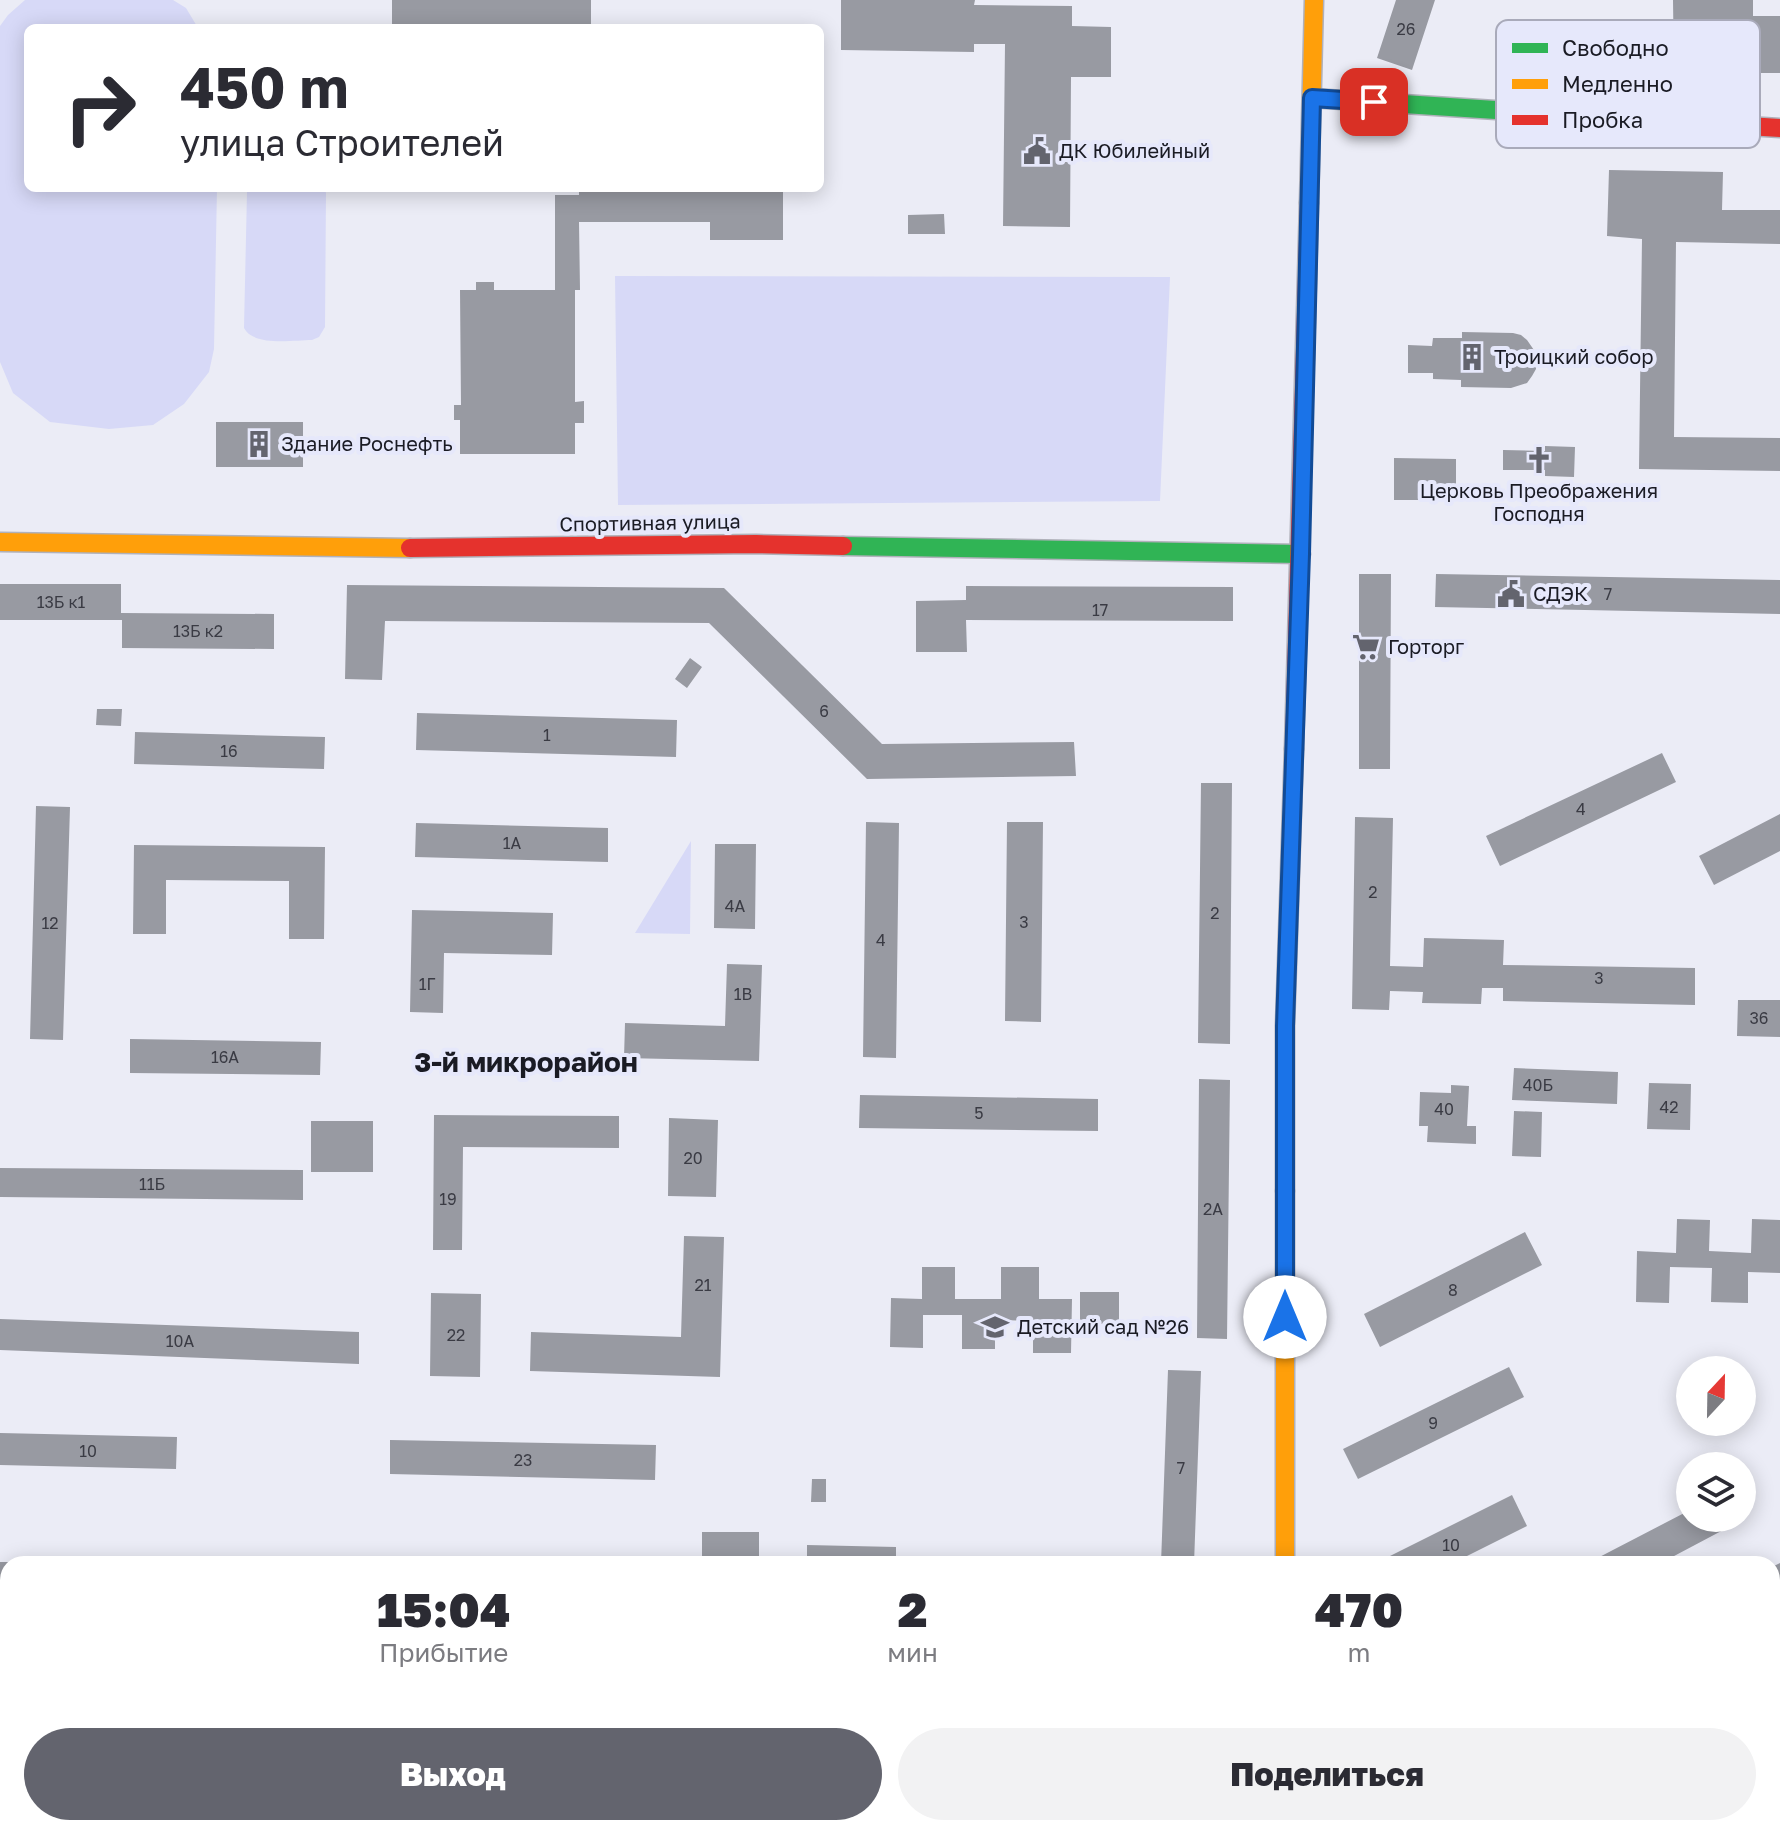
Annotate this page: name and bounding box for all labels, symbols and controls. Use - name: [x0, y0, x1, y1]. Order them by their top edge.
- house number: 26: [1397, 19, 1415, 39]
- legend: [1496, 20, 1760, 148]
- text: Свободно: [1562, 34, 1669, 61]
- text: 450 m: [180, 53, 349, 120]
- icon: right: [48, 56, 152, 160]
- pin: [1340, 68, 1408, 136]
- text: Медленно: [1562, 70, 1673, 97]
- icon: arrive: [1352, 80, 1396, 124]
- text: Пробка: [1562, 106, 1643, 133]
- text: улица Строителей: [180, 121, 504, 164]
- public building icon: ДК Юбилейный: [1022, 136, 1052, 166]
- place label: ДК Юбилейный: [1059, 138, 1210, 162]
- building icon: Троицкий собор: [1457, 342, 1487, 372]
- place label: Троицкий собор: [1494, 344, 1654, 368]
- building icon: Здание Роснефть: [244, 429, 274, 459]
- place label: Здание Роснефть: [281, 431, 453, 455]
- church icon: Церковь Преображения Господня: [1524, 445, 1554, 475]
- place label: Церковь Преображения Господня: [1420, 478, 1658, 525]
- street label: Спортивная улица: [559, 508, 741, 536]
- public building icon: СДЭК: [1496, 579, 1526, 609]
- place label: СДЭК: [1533, 581, 1588, 605]
- house number: 7: [1604, 584, 1612, 604]
- house number: 13Б к1: [37, 592, 86, 612]
- house number: 17: [1092, 600, 1108, 620]
- house number: 13Б к2: [173, 621, 223, 641]
- supermarket icon: Горторг: [1351, 632, 1381, 662]
- place label: Горторг: [1388, 634, 1464, 658]
- house number: 6: [819, 701, 829, 721]
- house number: 1: [543, 725, 551, 745]
- house number: 16: [220, 741, 238, 761]
- house number: 4: [1576, 799, 1586, 819]
- house number: 1А: [503, 833, 522, 853]
- house number: 2: [1368, 882, 1378, 902]
- house number: 4А: [725, 896, 746, 916]
- house number: 2: [1210, 903, 1220, 923]
- house number: 3: [1019, 912, 1029, 932]
- house number: 12: [41, 913, 59, 933]
- house number: 4: [876, 930, 886, 950]
- house number: 3: [1594, 968, 1604, 988]
- house number: 1Г: [419, 974, 435, 994]
- house number: 1В: [734, 984, 752, 1004]
- house number: 36: [1749, 1008, 1769, 1028]
- district label: 3-й микрорайон: [414, 1045, 638, 1078]
- house number: 16А: [211, 1047, 239, 1067]
- house number: 40Б: [1523, 1075, 1553, 1095]
- house number: 42: [1659, 1097, 1679, 1117]
- house number: 40: [1434, 1099, 1454, 1119]
- house number: 5: [974, 1103, 984, 1123]
- house number: 20: [683, 1148, 703, 1168]
- house number: 11Б: [139, 1174, 165, 1194]
- house number: 19: [439, 1189, 457, 1209]
- house number: 2А: [1203, 1199, 1223, 1219]
- house number: 21: [694, 1275, 712, 1295]
- position arrow: [1243, 1275, 1327, 1359]
- house number: 8: [1448, 1280, 1458, 1300]
- school or university icon: Детский сад №26: [980, 1312, 1010, 1342]
- place label: Детский сад №26: [1017, 1314, 1189, 1338]
- house number: 22: [447, 1325, 465, 1345]
- house number: 10А: [166, 1331, 194, 1351]
- north arrow: [1676, 1356, 1756, 1436]
- map controls: [1676, 1356, 1756, 1532]
- house number: 9: [1428, 1413, 1438, 1433]
- house number: 10: [79, 1441, 97, 1461]
- house number: 23: [514, 1450, 532, 1470]
- button: layers: [1676, 1452, 1756, 1532]
- house number: 7: [1177, 1458, 1185, 1478]
- house number: 10: [1442, 1535, 1460, 1555]
- text: 15:04: [377, 1580, 510, 1638]
- text: 2: [898, 1580, 927, 1638]
- text: 470: [1315, 1580, 1403, 1638]
- text: Прибытие: [379, 1637, 508, 1668]
- text: мин: [887, 1637, 938, 1668]
- text: m: [1347, 1637, 1370, 1668]
- button: Выход: [24, 1728, 882, 1820]
- button: Поделиться: [898, 1728, 1756, 1820]

